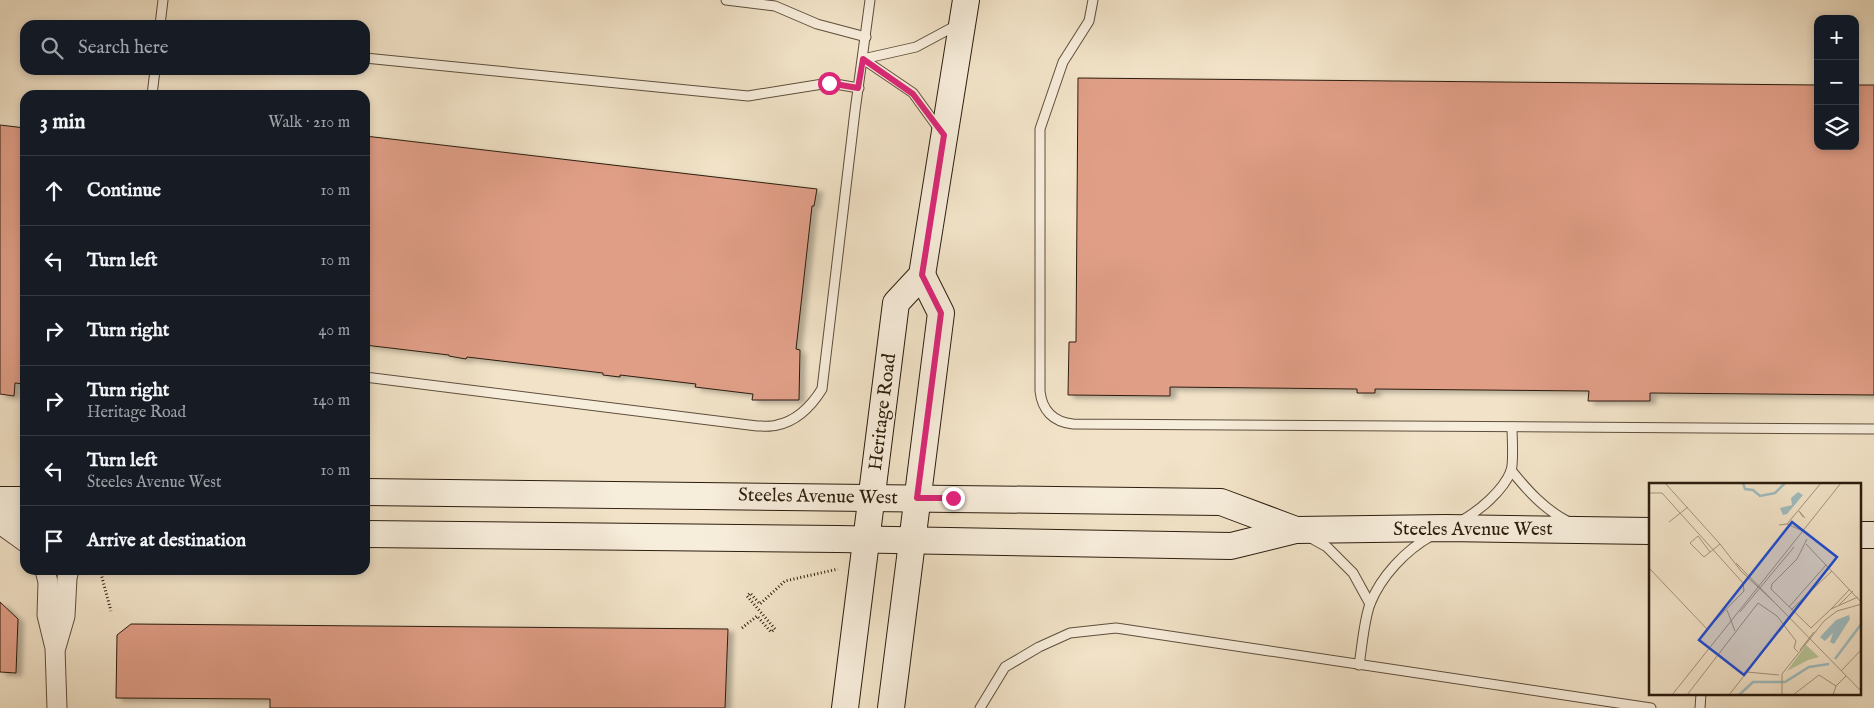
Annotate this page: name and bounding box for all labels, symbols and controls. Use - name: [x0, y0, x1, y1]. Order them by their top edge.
- map controls: [1814, 15, 1859, 150]
- button: +: [1814, 15, 1859, 60]
- search box: [20, 20, 370, 75]
- icon: search: [38, 34, 66, 62]
- text: Search here: [78, 36, 169, 60]
- button: −: [1814, 60, 1859, 105]
- route start: [818, 72, 841, 95]
- button: layers: [1814, 105, 1859, 150]
- text: 3 min: [40, 109, 85, 136]
- text: Walk · 210 m: [268, 113, 350, 133]
- icon: ahead: [40, 177, 68, 205]
- text: Continue: [87, 179, 161, 203]
- text: 10 m: [320, 181, 350, 201]
- icon: left: [40, 247, 68, 275]
- text: Turn left: [87, 249, 158, 273]
- text: 10 m: [320, 251, 350, 271]
- icon: right: [40, 317, 68, 345]
- text: Turn right: [87, 319, 169, 343]
- text: 40 m: [318, 321, 350, 341]
- street label: Heritage Road: [864, 351, 902, 472]
- text: Turn right: [87, 379, 169, 403]
- icon: right: [40, 387, 68, 415]
- text: 140 m: [312, 391, 350, 411]
- text: Heritage Road: [87, 403, 186, 423]
- text: Turn left: [87, 449, 158, 473]
- icon: left: [40, 457, 68, 485]
- text: 10 m: [320, 461, 350, 481]
- text: Steeles Avenue West: [87, 473, 221, 493]
- inset map: [1649, 483, 1862, 696]
- street label: Steeles Avenue West: [738, 484, 899, 510]
- route end: [942, 487, 965, 510]
- street label: Steeles Avenue West: [1393, 518, 1553, 542]
- icon: arrive: [40, 527, 68, 555]
- text: Arrive at destination: [87, 529, 246, 553]

